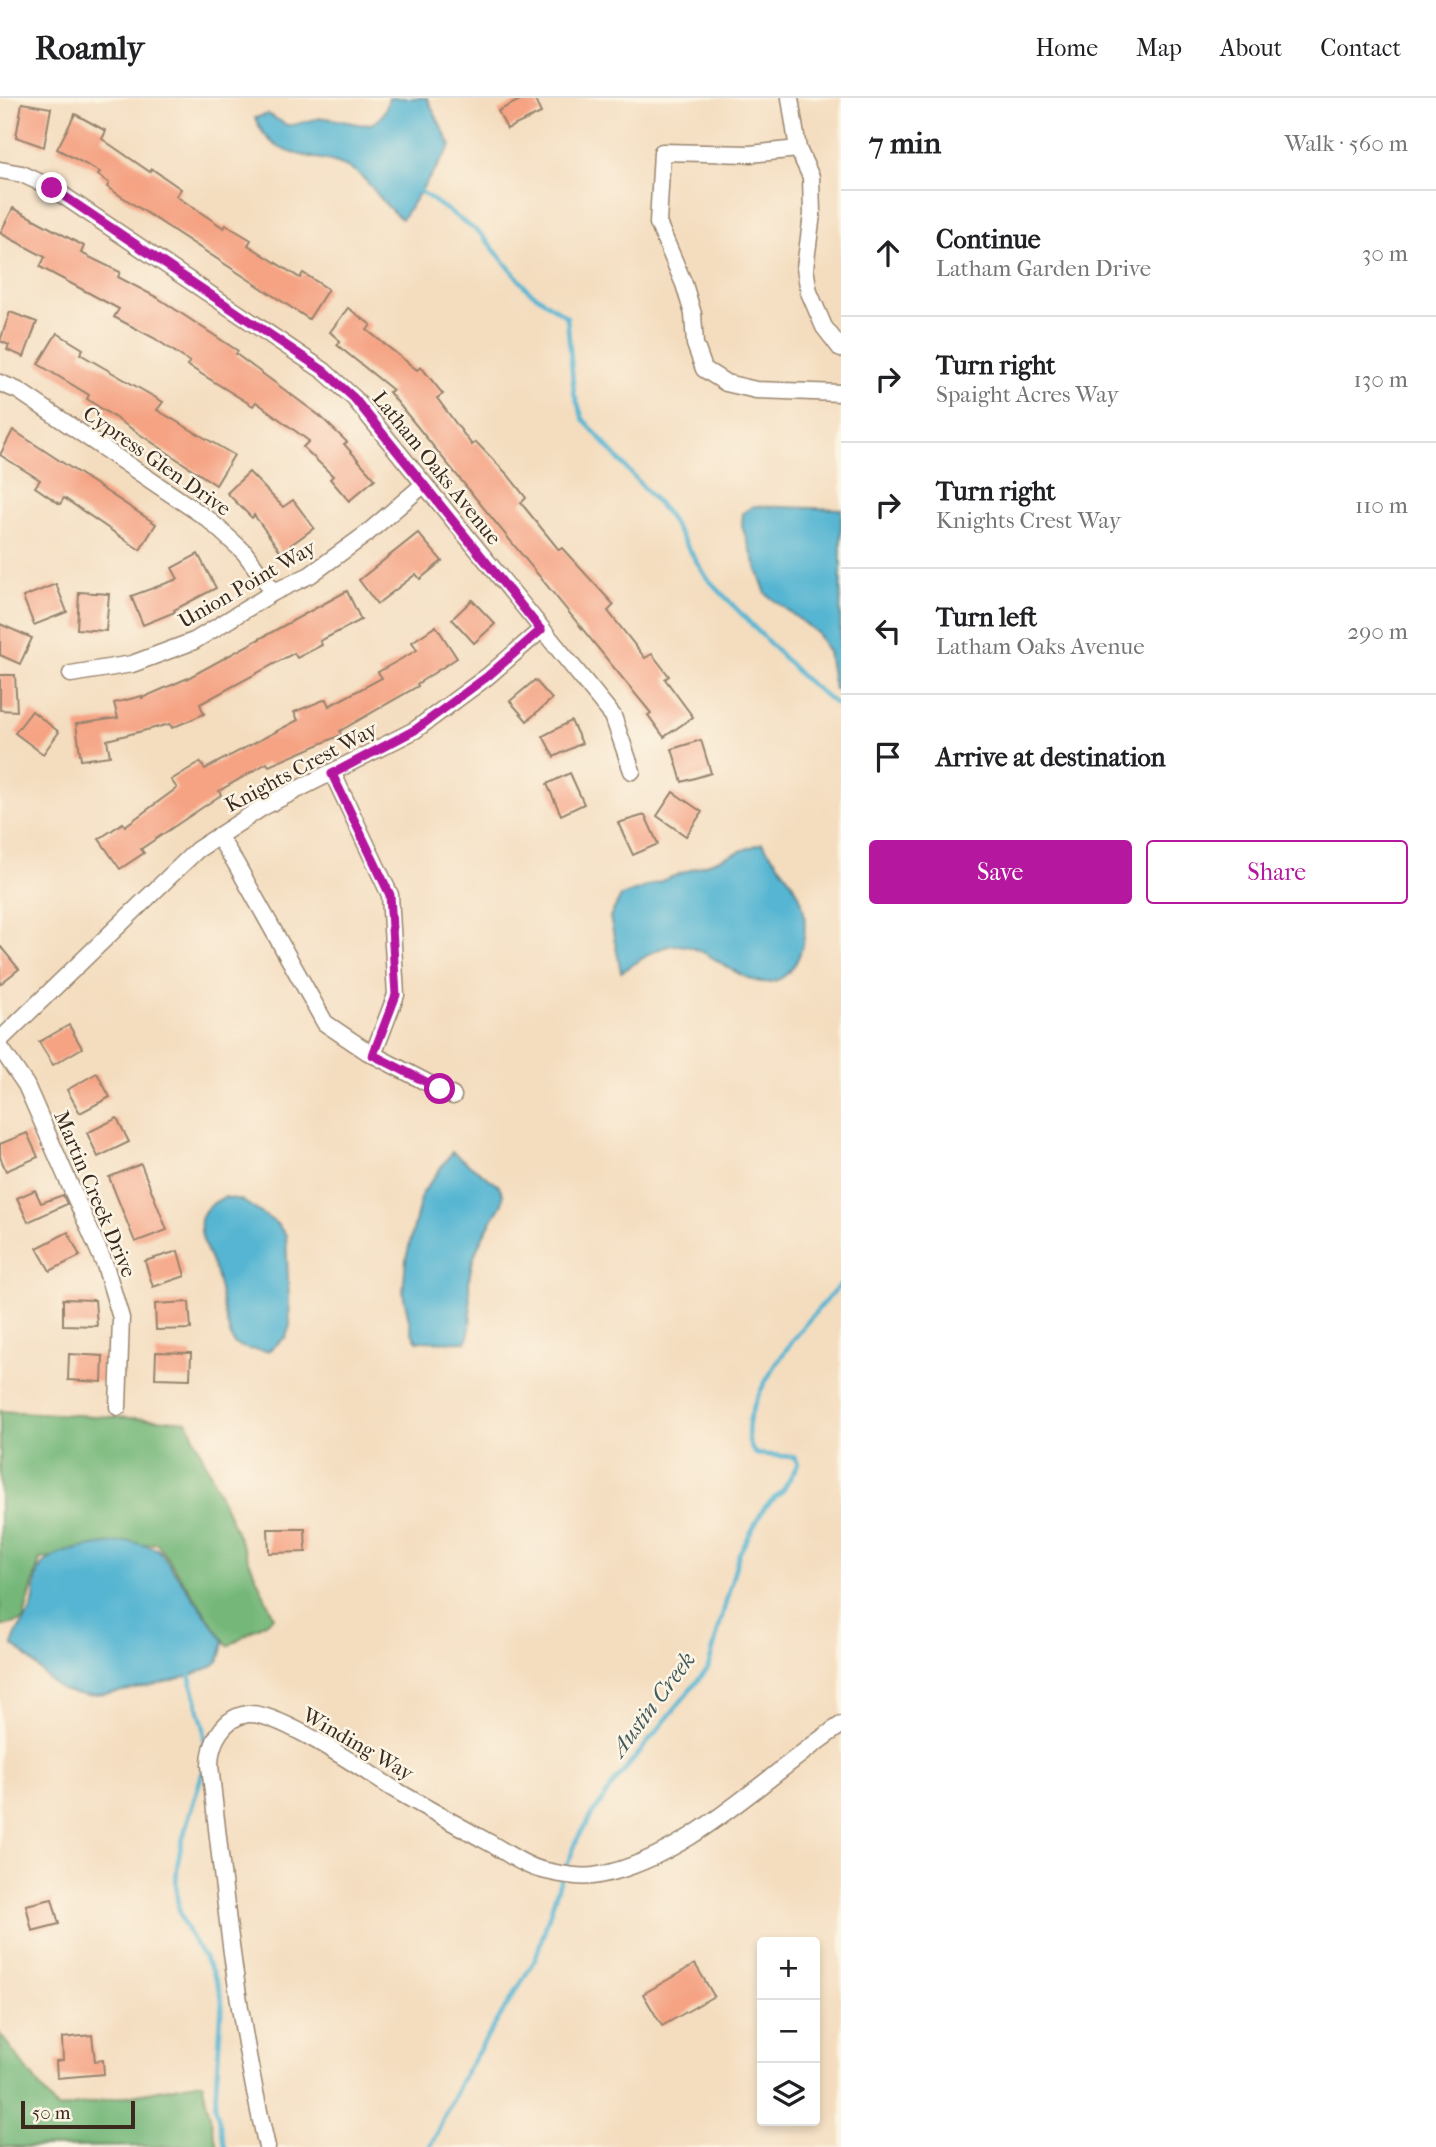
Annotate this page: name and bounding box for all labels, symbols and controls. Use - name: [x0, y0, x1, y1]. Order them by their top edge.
- text: Roamly: [35, 29, 144, 68]
- text: Home: [1036, 34, 1098, 62]
- text: Map: [1136, 34, 1182, 62]
- text: About: [1220, 34, 1282, 62]
- text: Contact: [1320, 34, 1401, 62]
- text: 7 min: [869, 126, 941, 161]
- text: Walk · 560 m: [1284, 130, 1408, 157]
- route end: [36, 172, 67, 203]
- text: Continue: [936, 224, 1041, 255]
- icon: ahead: [869, 234, 907, 272]
- text: 30 m: [1362, 240, 1408, 267]
- text: Latham Garden Drive: [936, 255, 1151, 282]
- text: Turn right: [936, 350, 1056, 381]
- icon: right: [869, 360, 907, 398]
- text: 130 m: [1354, 366, 1408, 393]
- text: Spaight Acres Way: [936, 381, 1119, 408]
- street label: Latham Oaks Avenue: [368, 386, 506, 550]
- street label: Cypress Glen Drive: [79, 401, 235, 521]
- text: Turn right: [936, 476, 1056, 507]
- icon: right: [869, 486, 907, 524]
- text: 110 m: [1355, 492, 1408, 519]
- text: Knights Crest Way: [936, 507, 1121, 534]
- street label: Union Point Way: [174, 535, 321, 633]
- text: Turn left: [936, 602, 1037, 633]
- icon: left: [869, 612, 907, 650]
- text: 290 m: [1347, 618, 1408, 645]
- text: Latham Oaks Avenue: [936, 633, 1145, 660]
- street label: Knights Crest Way: [221, 716, 382, 817]
- icon: arrive: [869, 738, 907, 776]
- text: Arrive at destination: [936, 742, 1166, 773]
- button: Save: [869, 840, 1132, 904]
- button: Share: [1146, 840, 1408, 904]
- route start: [424, 1073, 455, 1104]
- street label: Martin Creek Drive: [49, 1107, 141, 1281]
- water label: Austin Creek: [603, 1647, 701, 1764]
- street label: Winding Way: [297, 1702, 418, 1786]
- map controls: [757, 1937, 820, 2126]
- button: +: [757, 1937, 820, 2000]
- button: −: [757, 2000, 820, 2063]
- button: layers: [757, 2063, 820, 2126]
- scale bar: [21, 2098, 135, 2130]
- text: 50 m: [32, 2102, 71, 2124]

